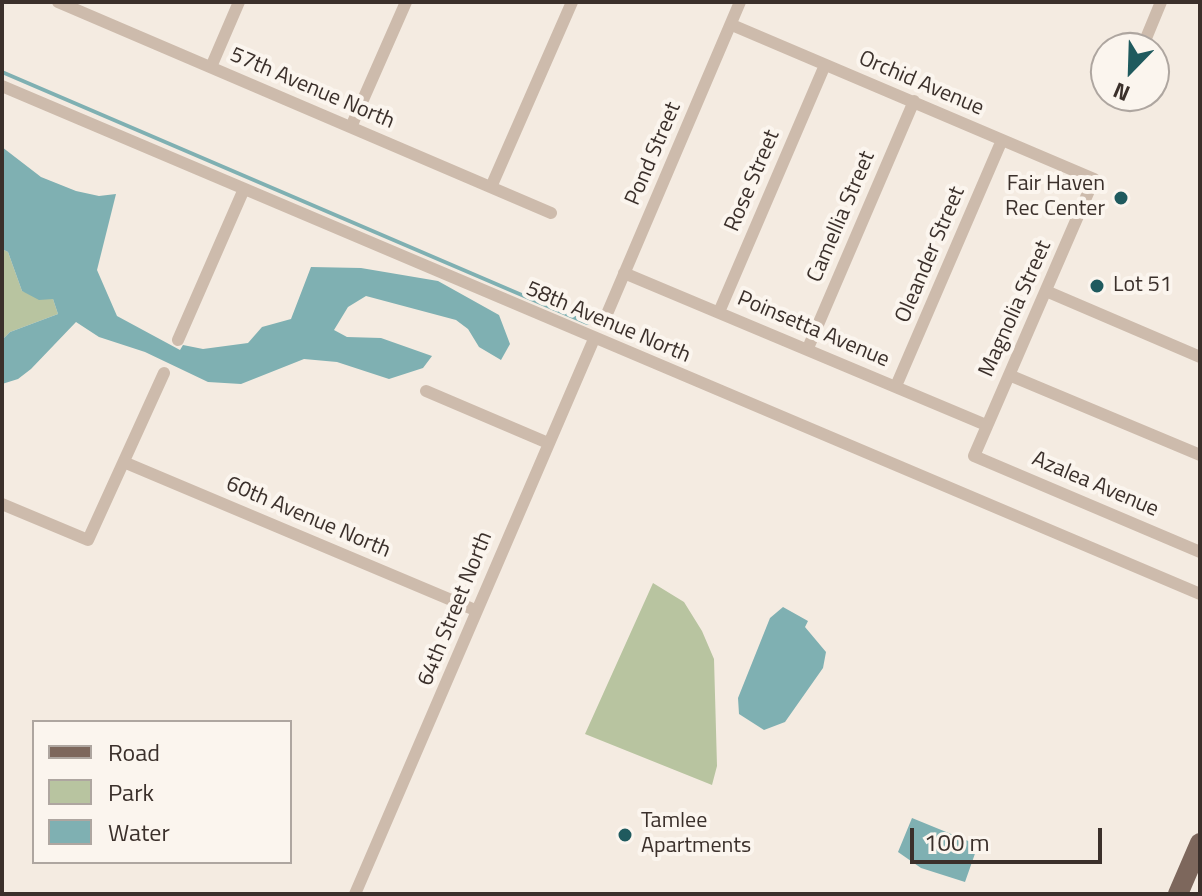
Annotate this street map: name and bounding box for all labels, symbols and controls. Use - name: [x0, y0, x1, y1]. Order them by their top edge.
- north arrow: [1090, 32, 1170, 112]
- street label: 57th Avenue North: [226, 42, 398, 136]
- street label: Orchid Avenue: [854, 46, 988, 122]
- text: N: [1108, 74, 1135, 111]
- street label: Pond Street: [620, 98, 688, 210]
- street label: Rose Street: [720, 126, 786, 236]
- street label: Camellia Street: [802, 147, 882, 287]
- place label: Fair Haven Rec Center: [1005, 172, 1105, 224]
- street label: Oleander Street: [890, 183, 972, 327]
- marker: Fair Haven Rec Center: [1112, 189, 1130, 207]
- street label: Magnolia Street: [974, 237, 1058, 381]
- place label: Lot 51: [1113, 273, 1172, 299]
- street label: 58th Avenue North: [522, 276, 694, 370]
- marker: Lot 51: [1088, 277, 1106, 295]
- street label: Poinsetta Avenue: [733, 286, 893, 374]
- street label: Azalea Avenue: [1028, 446, 1162, 524]
- street label: 60th Avenue North: [222, 471, 394, 565]
- street label: 64th Street North: [413, 528, 499, 690]
- legend: [32, 720, 292, 864]
- text: Road: [108, 734, 160, 770]
- text: Park: [108, 774, 154, 810]
- place label: Tamlee Apartments: [641, 809, 751, 860]
- scale bar: [914, 812, 1106, 862]
- text: Water: [108, 814, 170, 850]
- text: 100 m: [924, 824, 990, 860]
- marker: Tamlee Apartments: [616, 826, 634, 844]

